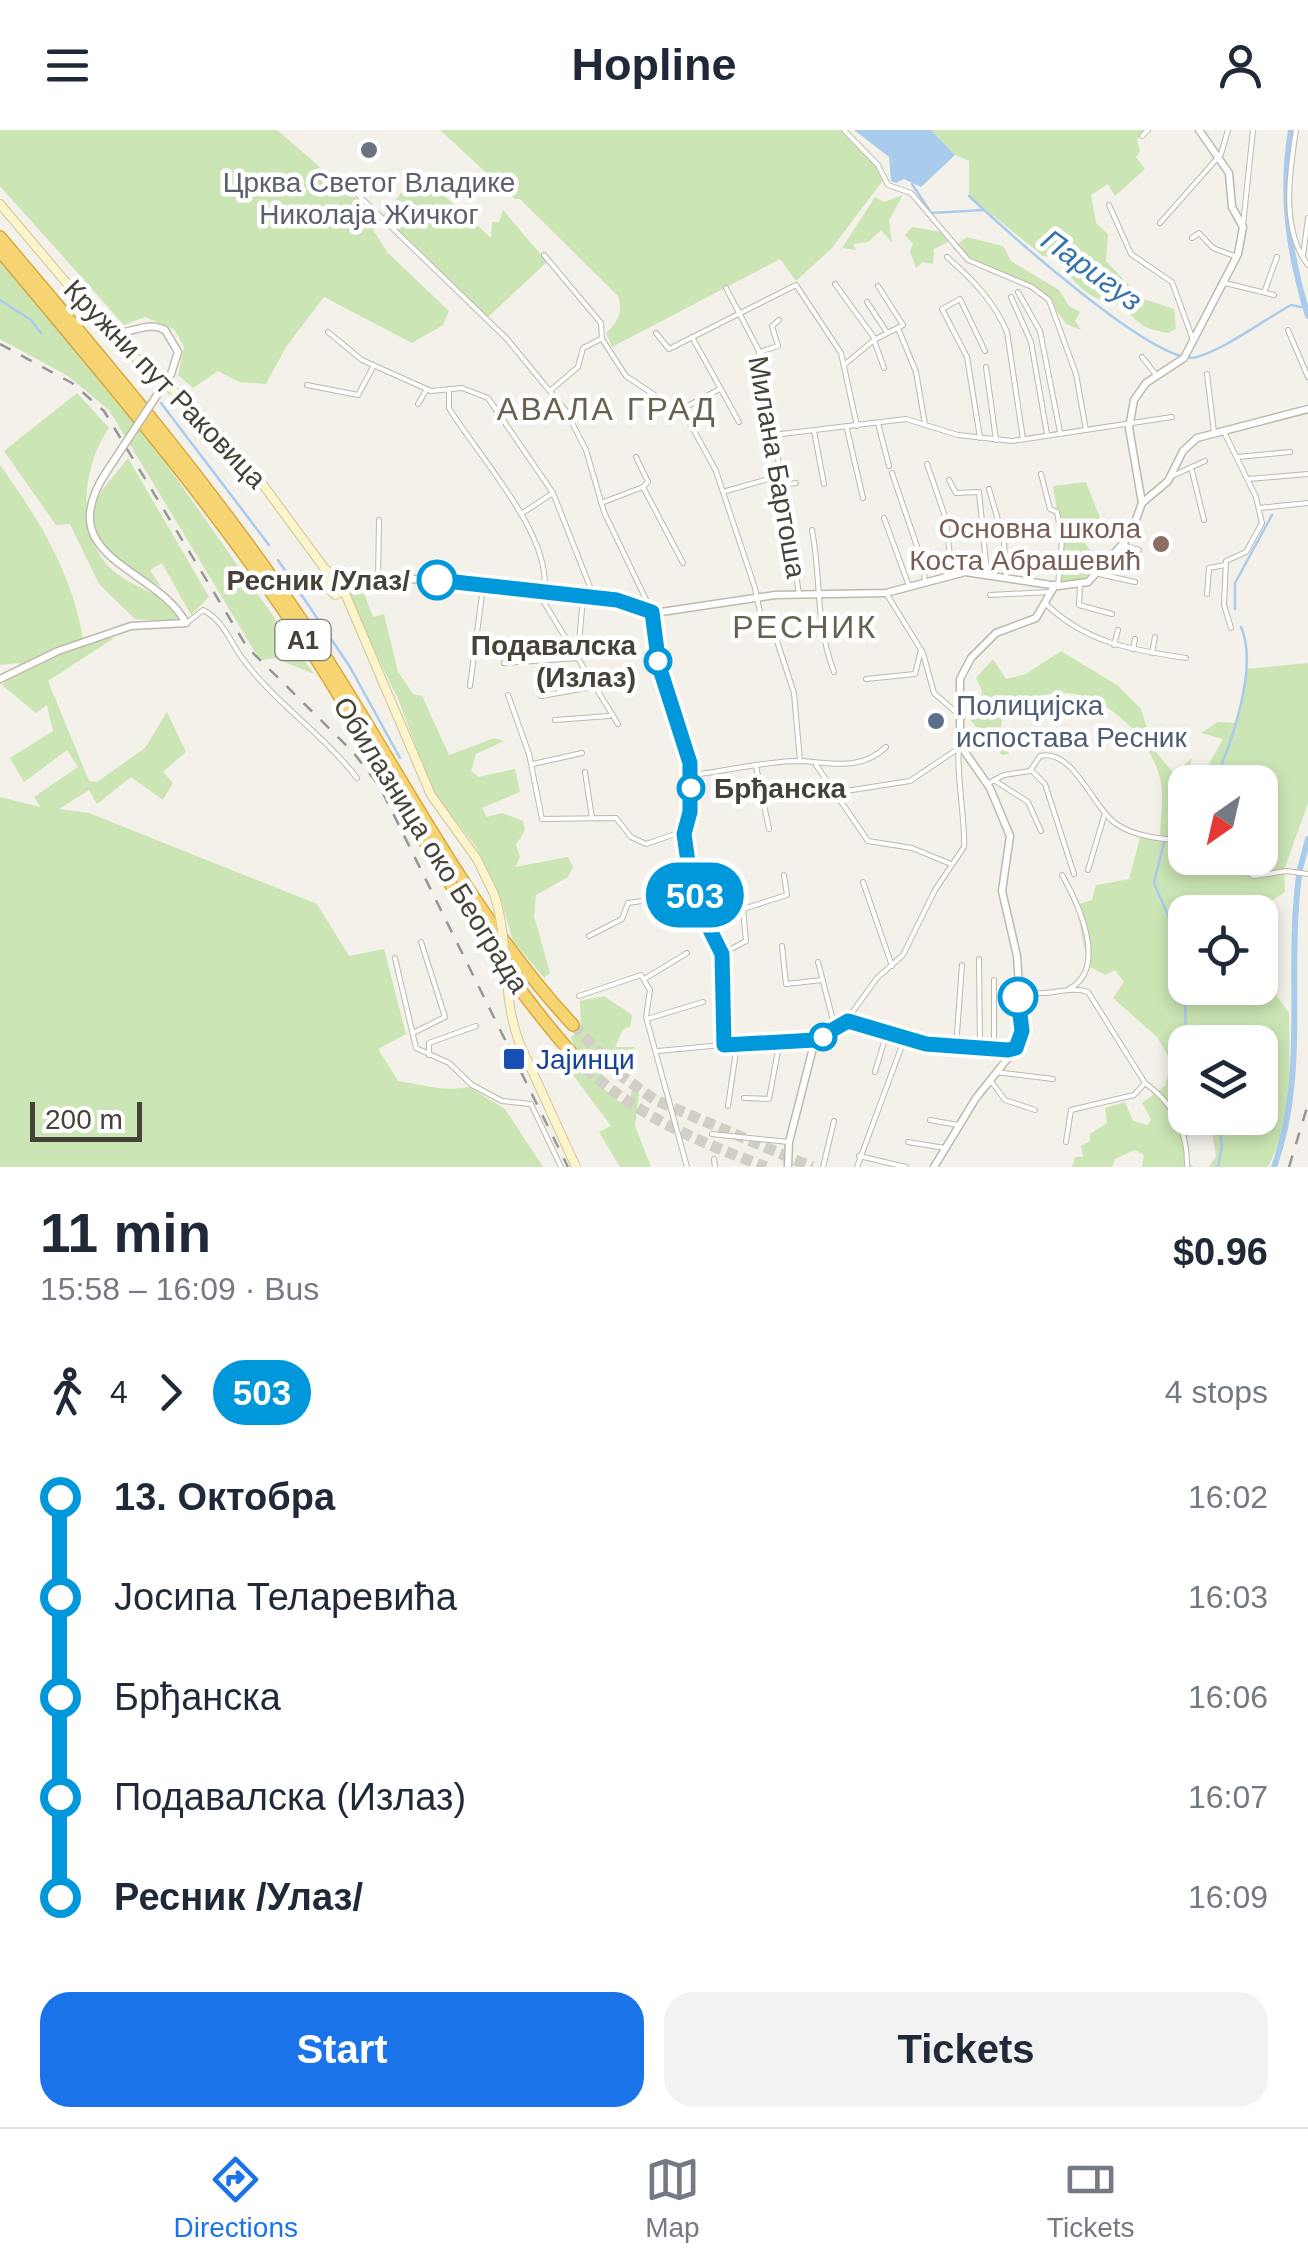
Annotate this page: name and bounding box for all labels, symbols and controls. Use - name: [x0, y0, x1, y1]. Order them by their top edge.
- icon: menu: [40, 38, 95, 93]
- icon: person: [1213, 38, 1268, 93]
- text: Hopline: [572, 39, 737, 90]
- marker: Црква Светог Владике Николаја Жичког: [358, 139, 380, 161]
- place label: Црква Светог Владике Николаја Жичког: [223, 167, 515, 230]
- water label: Паригуз: [1036, 223, 1148, 317]
- street label: Кружни пут Раковица: [58, 274, 273, 495]
- street label: Милана Бартоша: [742, 354, 812, 581]
- district label: АВАЛА ГРАД: [497, 391, 717, 427]
- place label: Основна школа Коста Абрашевић: [909, 513, 1141, 576]
- marker: Основна школа Коста Абрашевић: [1150, 533, 1172, 555]
- marker: Ресник /Улаз/: [418, 561, 456, 599]
- place label: Ресник /Улаз/: [226, 565, 410, 596]
- district label: РЕСНИК: [732, 609, 878, 645]
- road number: A1: [276, 620, 330, 660]
- place label: Подавалска (Излаз): [471, 630, 636, 693]
- marker: Подавалска (Излаз): [645, 648, 671, 674]
- place label: Полицијска испостава Ресник: [956, 690, 1187, 753]
- street label: Обилазница око Београда: [327, 691, 535, 999]
- marker: Полицијска испостава Ресник: [925, 710, 947, 732]
- north arrow: [1168, 765, 1278, 875]
- map controls: [1168, 765, 1278, 1135]
- place label: Брђанска: [714, 773, 846, 804]
- marker: Брђанска: [678, 775, 704, 801]
- line badge: 503: [638, 862, 752, 928]
- text: 503: [666, 876, 724, 915]
- button: locate: [1168, 895, 1278, 1005]
- unlabelled marker: [999, 978, 1037, 1016]
- unlabelled marker: [810, 1024, 836, 1050]
- button: layers: [1168, 1025, 1278, 1135]
- place label: Јајинци: [536, 1044, 635, 1075]
- marker: Јајинци: [501, 1046, 527, 1072]
- scale bar: [30, 1097, 142, 1141]
- text: 200 m: [45, 1104, 123, 1135]
- text: 11 min: [40, 1202, 211, 1264]
- text: $0.96: [1173, 1231, 1268, 1273]
- text: 15:58 – 16:09 · Bus: [40, 1271, 319, 1307]
- icon: walk: [40, 1365, 95, 1420]
- icon: forward: [143, 1365, 198, 1420]
- text: 503: [233, 1373, 291, 1412]
- text: 4: [110, 1374, 128, 1410]
- text: 4 stops: [1165, 1374, 1268, 1410]
- text: 13. Октобра: [114, 1476, 335, 1518]
- text: 16:02: [1188, 1479, 1268, 1515]
- text: Јосипа Теларевића: [114, 1576, 457, 1618]
- text: 16:03: [1188, 1579, 1268, 1615]
- text: Брђанска: [114, 1676, 281, 1718]
- text: 16:06: [1188, 1679, 1268, 1715]
- text: Подавалска (Излаз): [114, 1776, 466, 1818]
- text: 16:07: [1188, 1779, 1268, 1815]
- text: Ресник /Улаз/: [114, 1876, 363, 1918]
- text: 16:09: [1188, 1879, 1268, 1915]
- button: Start: [40, 1992, 644, 2107]
- button: Tickets: [664, 1992, 1268, 2107]
- tab: Directions: [173, 2152, 298, 2244]
- tab: Map: [645, 2152, 700, 2244]
- tab: Tickets: [1047, 2152, 1135, 2244]

